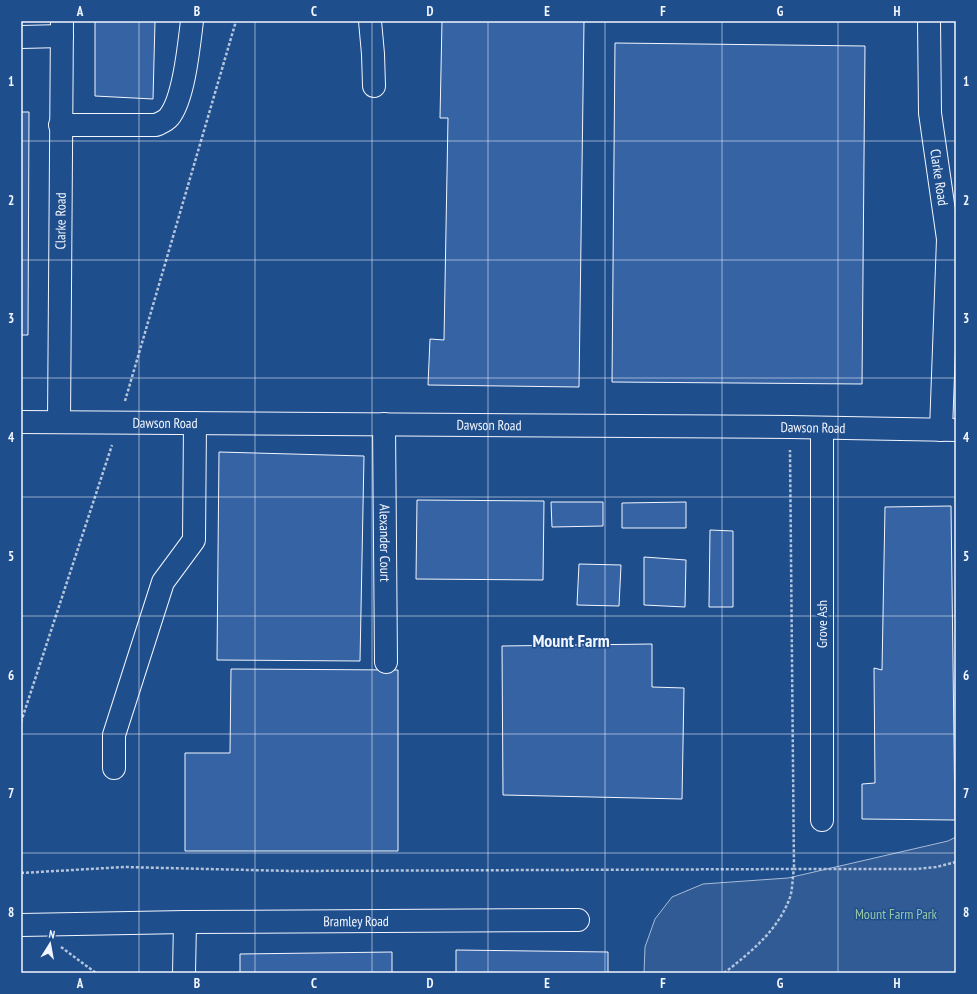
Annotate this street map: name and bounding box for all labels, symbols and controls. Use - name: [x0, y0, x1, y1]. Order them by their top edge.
- text: A: [76, 3, 84, 20]
- text: B: [194, 3, 200, 20]
- text: C: [311, 3, 317, 20]
- text: D: [427, 3, 434, 20]
- text: E: [544, 3, 550, 20]
- text: F: [660, 3, 666, 20]
- text: G: [777, 3, 784, 20]
- text: H: [894, 3, 901, 20]
- text: 1: [8, 73, 14, 90]
- text: 1: [963, 73, 969, 90]
- street label: Clarke Road: [926, 148, 952, 207]
- text: 2: [8, 192, 14, 209]
- street label: Clarke Road: [51, 192, 70, 250]
- text: 2: [963, 192, 969, 209]
- text: 3: [8, 310, 14, 327]
- text: 3: [963, 310, 969, 327]
- street label: Dawson Road: [132, 414, 198, 432]
- street label: Dawson Road: [456, 416, 522, 434]
- street label: Dawson Road: [780, 418, 846, 437]
- text: 4: [8, 429, 15, 446]
- text: 4: [963, 429, 970, 446]
- street label: Alexander Court: [376, 504, 394, 582]
- text: 5: [8, 548, 14, 565]
- text: 5: [963, 548, 969, 565]
- street label: Grove Ash: [813, 600, 831, 648]
- district label: Mount Farm: [532, 629, 610, 652]
- text: 6: [8, 667, 14, 684]
- text: 6: [963, 667, 969, 684]
- text: 7: [8, 785, 14, 802]
- text: 7: [963, 785, 969, 802]
- text: 8: [8, 904, 14, 921]
- text: 8: [963, 904, 969, 921]
- park label: Mount Farm Park: [855, 905, 938, 923]
- street label: Bramley Road: [323, 912, 389, 930]
- north arrow: [30, 924, 70, 964]
- text: N: [48, 927, 56, 942]
- text: A: [76, 975, 84, 992]
- text: B: [194, 975, 200, 992]
- text: C: [311, 975, 317, 992]
- text: D: [427, 975, 434, 992]
- text: E: [544, 975, 550, 992]
- text: F: [660, 975, 666, 992]
- text: G: [777, 975, 784, 992]
- text: H: [894, 975, 901, 992]

